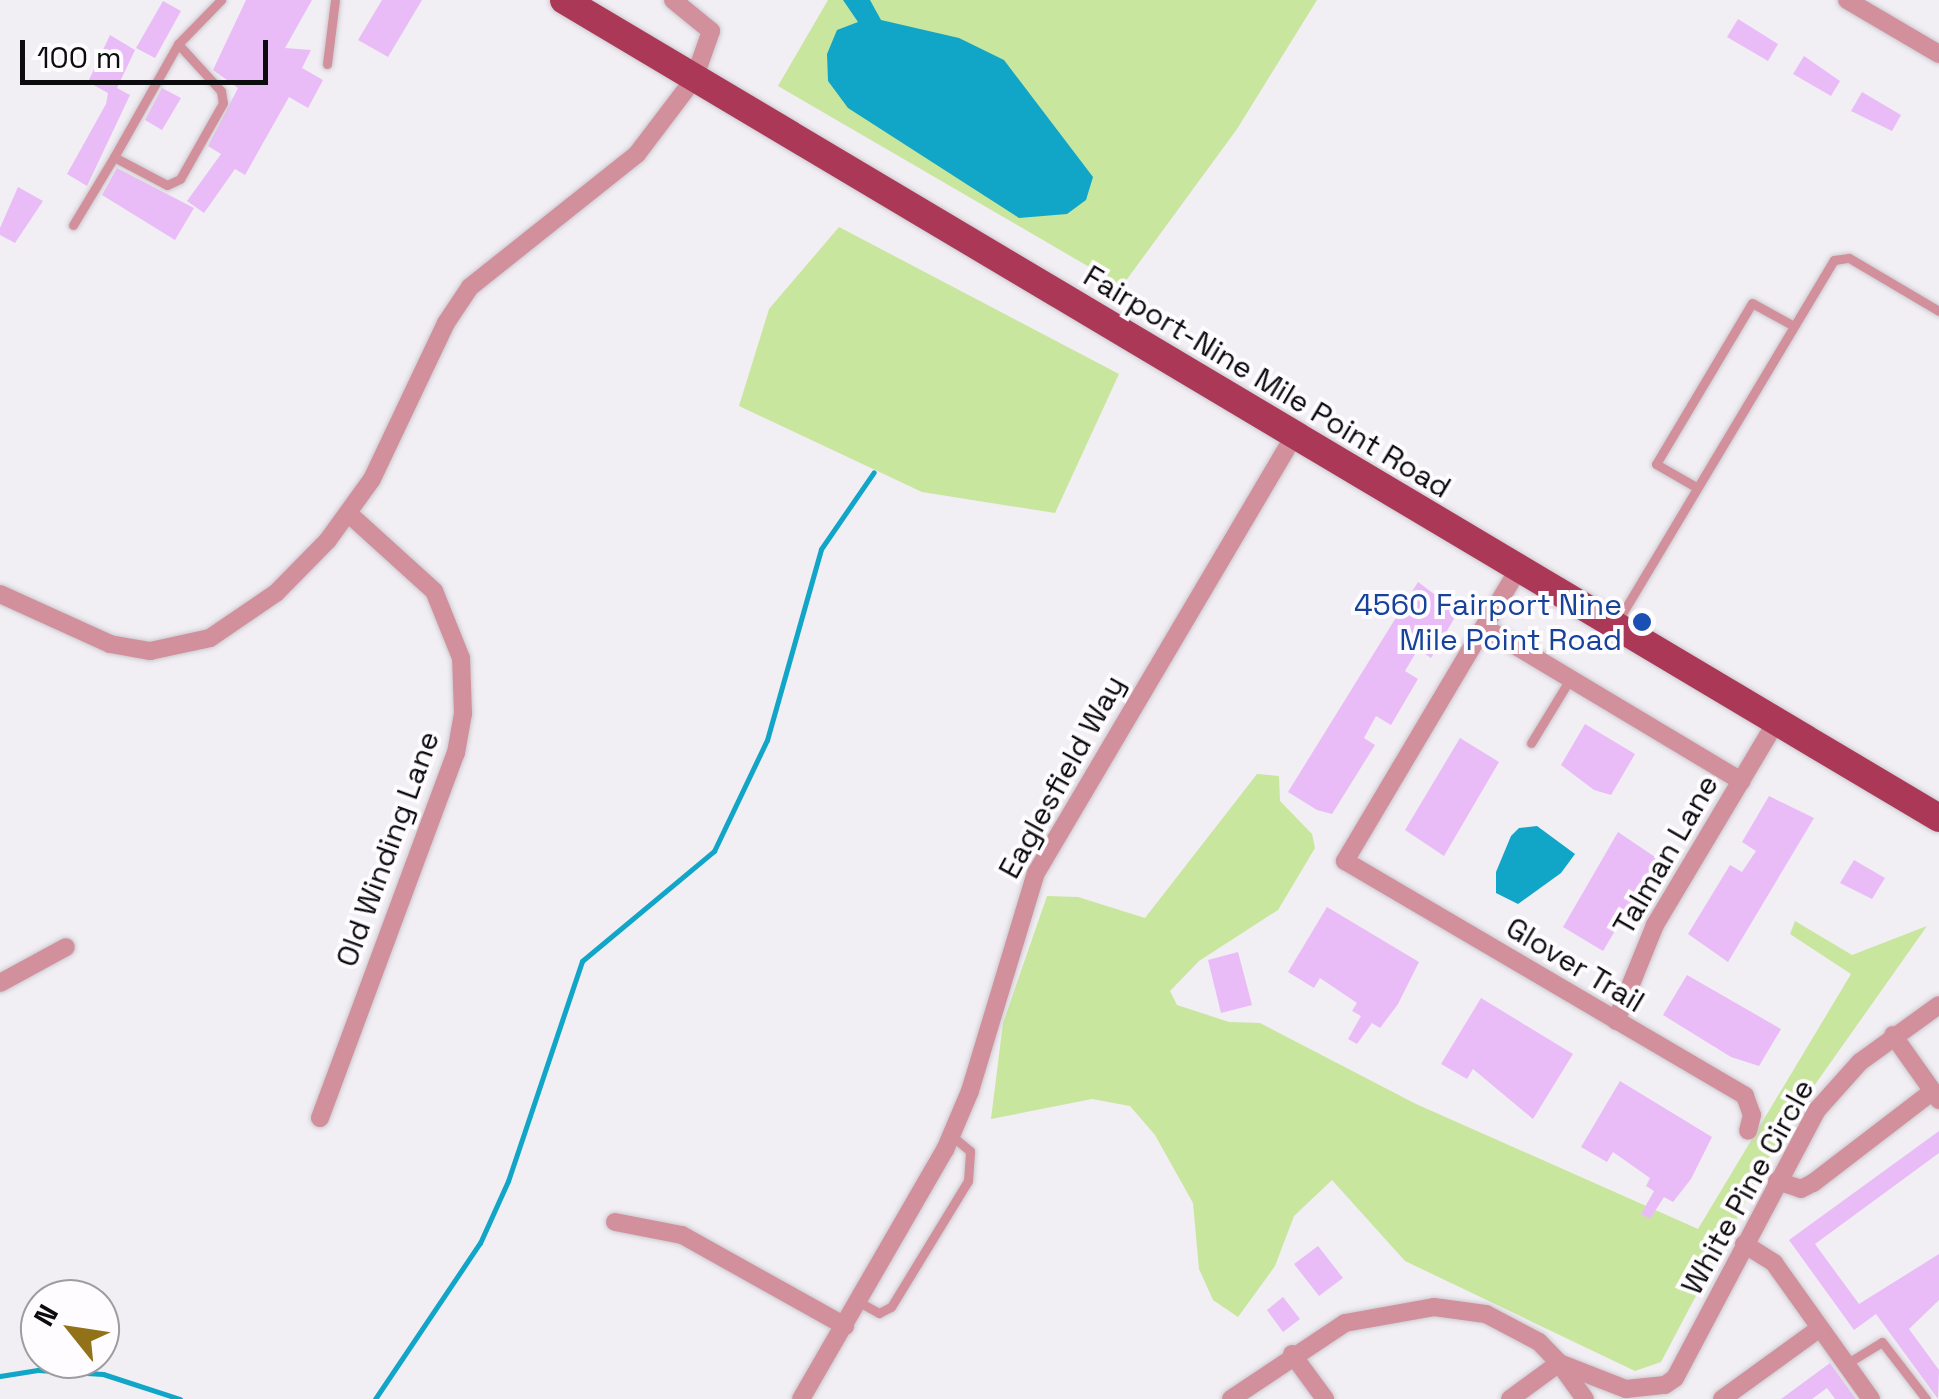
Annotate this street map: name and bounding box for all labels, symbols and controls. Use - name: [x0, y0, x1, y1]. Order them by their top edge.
- scale bar: [25, 20, 272, 82]
- text: 100 m: [37, 38, 122, 77]
- street label: Fairport-Nine Mile Point Road: [1077, 258, 1457, 506]
- place label: 4560 Fairport Nine Mile Point Road: [1354, 587, 1622, 658]
- marker: 4560 Fairport Nine Mile Point Road: [1631, 611, 1653, 633]
- street label: Eaglesfield Way: [991, 669, 1133, 885]
- street label: Old Winding Lane: [329, 726, 447, 972]
- street label: Talman Lane: [1606, 769, 1726, 941]
- street label: Glover Trail: [1499, 910, 1651, 1020]
- street label: White Pine Circle: [1674, 1073, 1822, 1301]
- north arrow: [20, 1279, 120, 1379]
- text: N: [25, 1298, 66, 1332]

